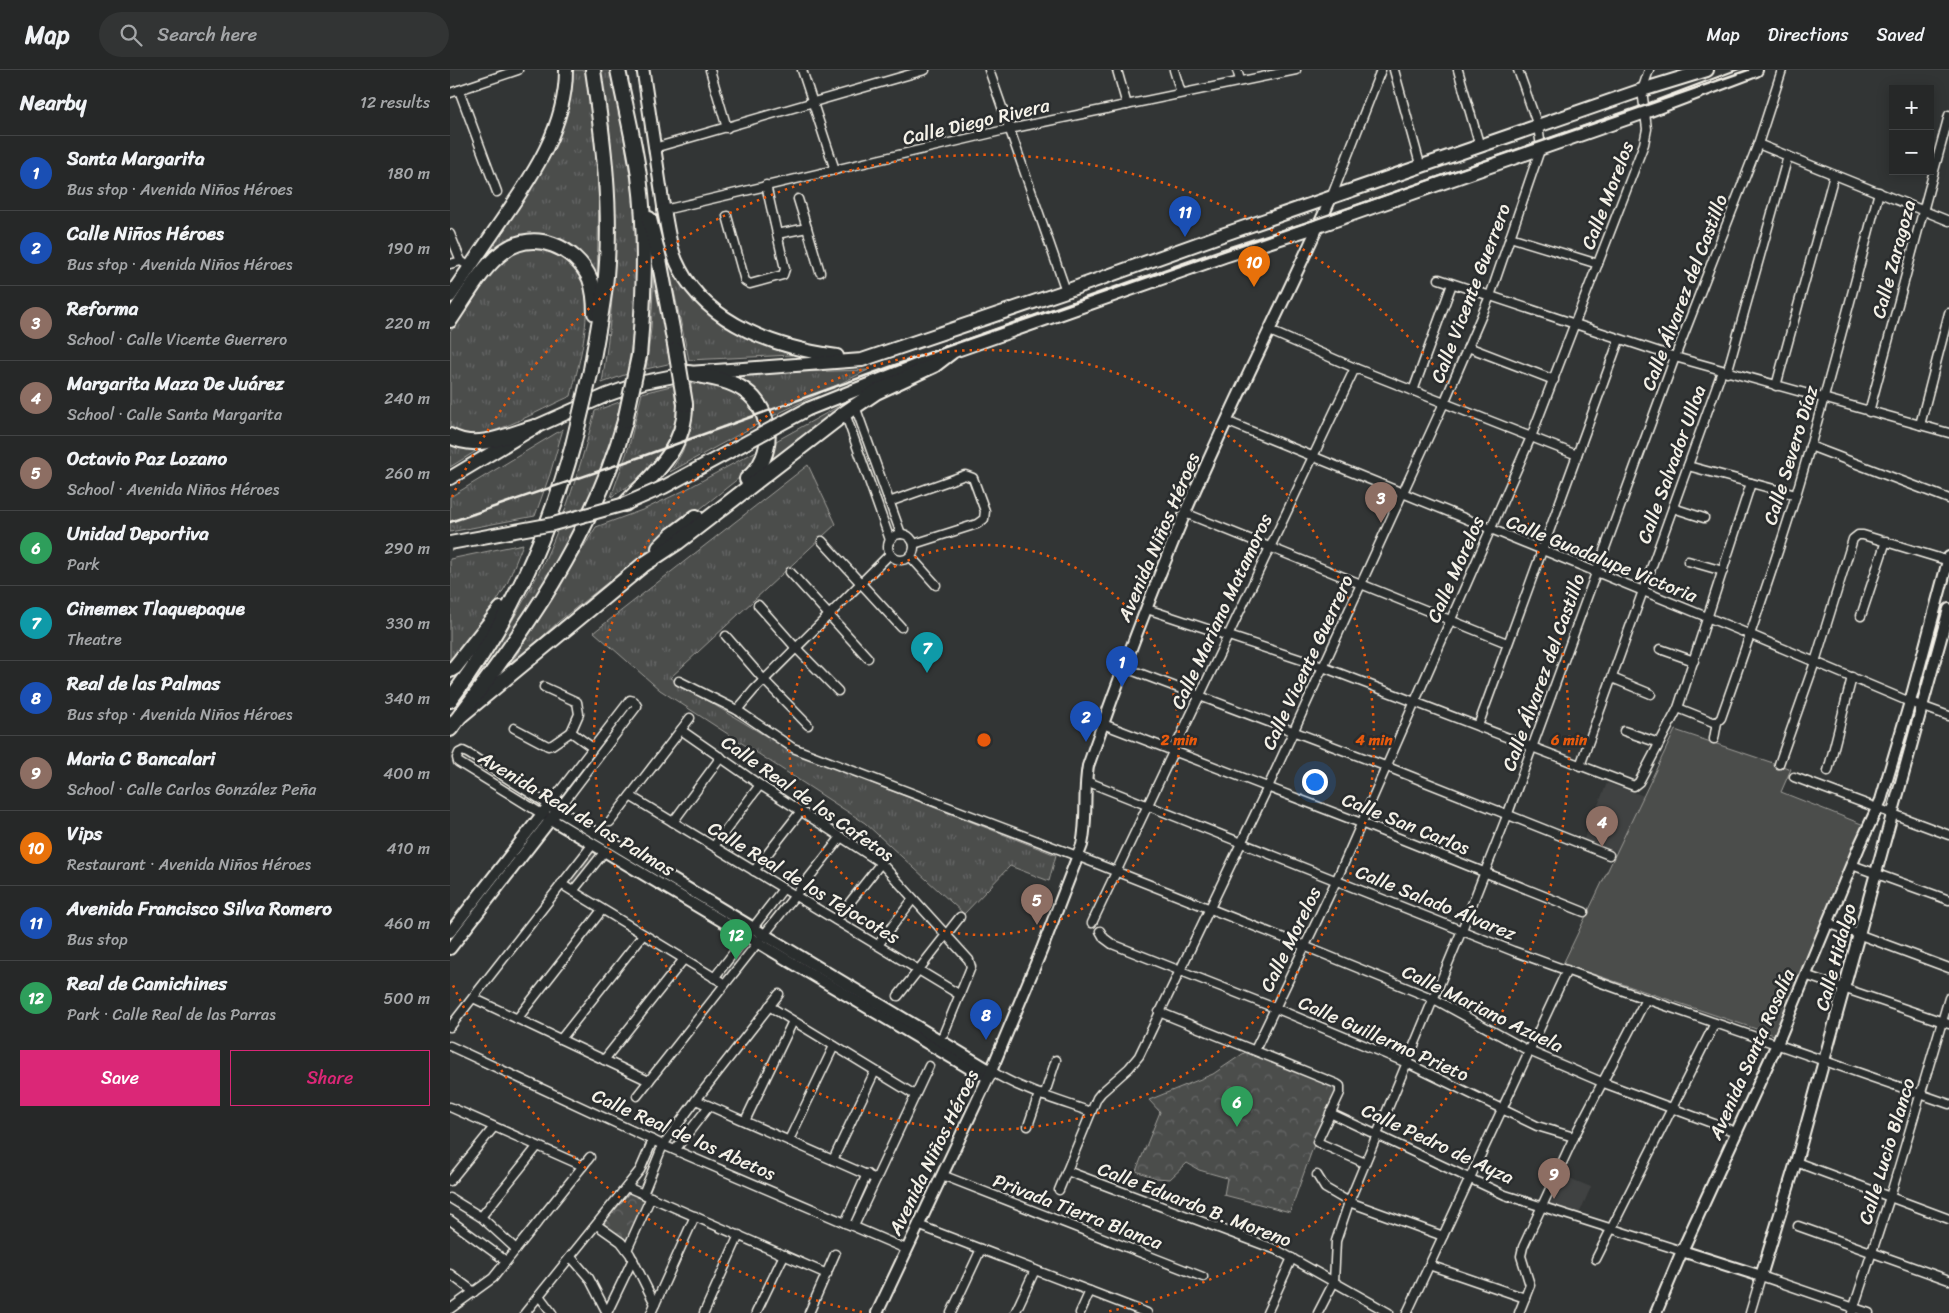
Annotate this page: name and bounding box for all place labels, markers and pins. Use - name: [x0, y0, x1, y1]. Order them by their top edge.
- pin: 11: [1169, 196, 1201, 237]
- pin: 10: [1238, 246, 1270, 287]
- pin: 3: [1365, 482, 1397, 523]
- pin: 7: [911, 632, 943, 673]
- pin: 1: [1106, 646, 1138, 687]
- pin: 2: [1070, 701, 1102, 742]
- centre of rings: [975, 731, 993, 749]
- pin: 4: [1586, 806, 1618, 847]
- pin: 5: [1021, 884, 1053, 925]
- pin: 12: [720, 919, 752, 960]
- pin: 8: [970, 999, 1002, 1040]
- pin: 6: [1221, 1086, 1253, 1127]
- pin: 9: [1538, 1158, 1570, 1199]

